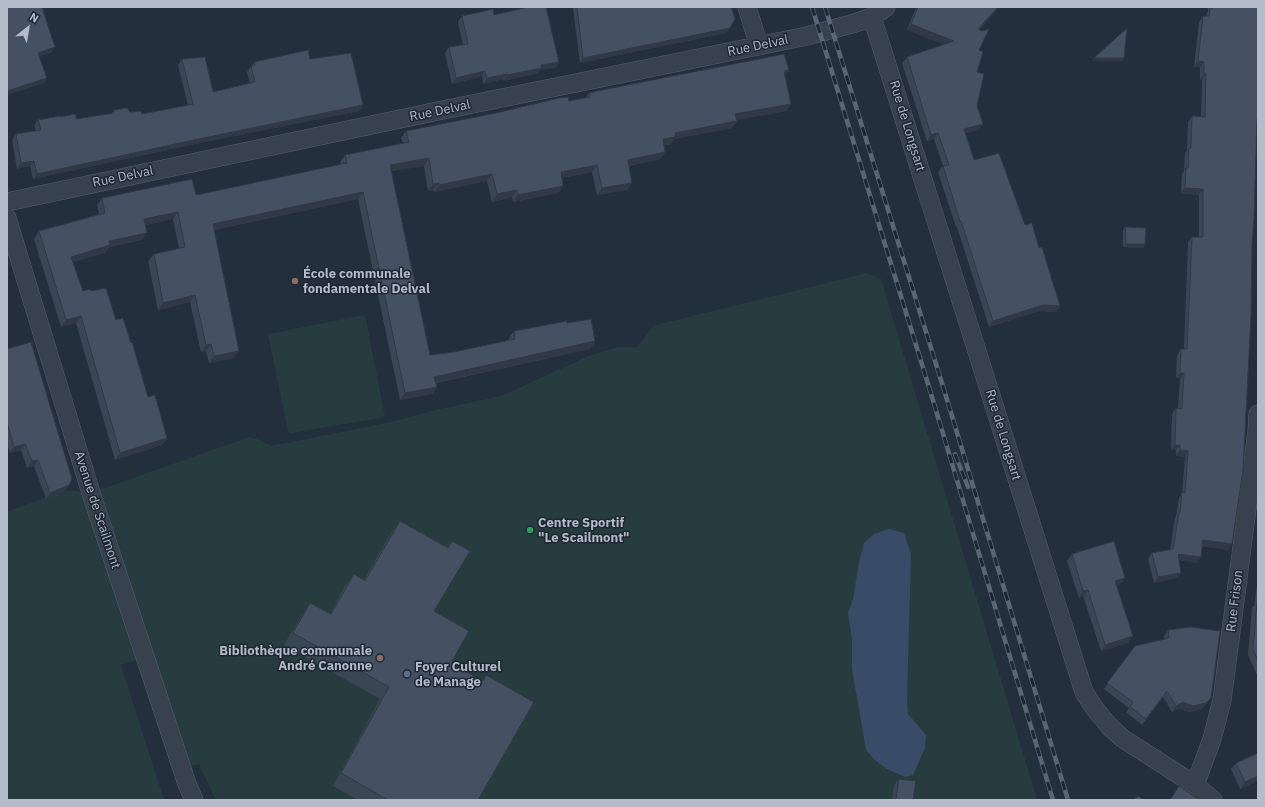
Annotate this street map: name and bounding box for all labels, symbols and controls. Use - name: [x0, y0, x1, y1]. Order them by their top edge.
- north arrow: [8, 8, 48, 48]
- text: N: [27, 10, 41, 26]
- street label: Rue Delval: [726, 32, 790, 60]
- street label: Rue de Longsart: [886, 79, 928, 173]
- street label: Rue Delval: [408, 97, 472, 125]
- street label: Rue Delval: [91, 163, 155, 191]
- place label: École communale fondamentale Delval: [303, 266, 430, 297]
- marker: École communale fondamentale Delval: [290, 276, 300, 286]
- street label: Rue de Longsart: [982, 388, 1024, 482]
- street label: Avenue de Scailmont: [71, 449, 123, 571]
- place label: Centre Sportif "Le Scailmont": [538, 515, 630, 546]
- marker: Centre Sportif "Le Scailmont": [525, 525, 535, 535]
- street label: Rue Frison: [1223, 569, 1247, 633]
- place label: Bibliothèque communale André Canonne: [219, 643, 372, 674]
- marker: Bibliothèque communale André Canonne: [375, 653, 385, 663]
- place label: Foyer Culturel de Manage: [415, 659, 501, 690]
- marker: Foyer Culturel de Manage: [402, 669, 412, 679]

